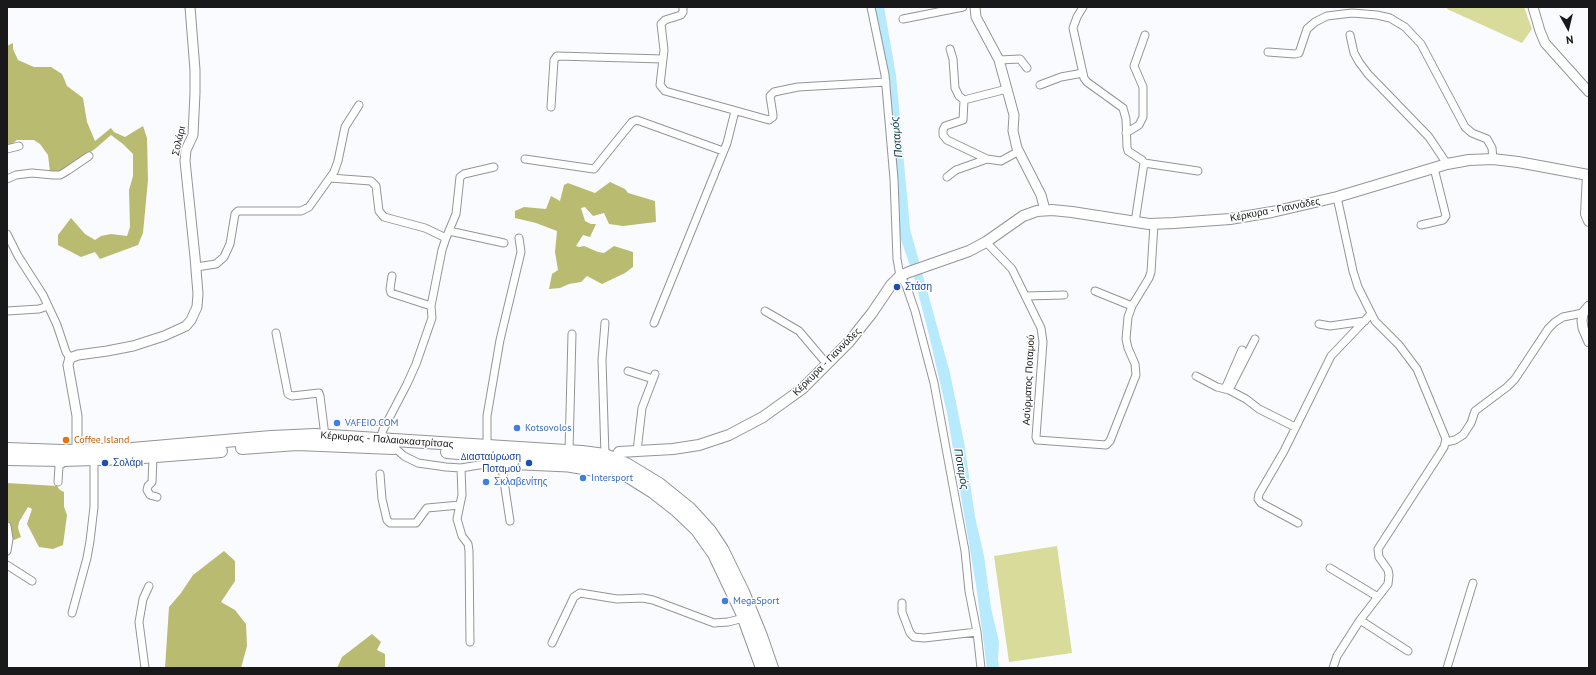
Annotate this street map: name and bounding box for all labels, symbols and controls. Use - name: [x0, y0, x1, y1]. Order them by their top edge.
- north arrow: [1548, 8, 1588, 48]
- text: N: [1565, 32, 1574, 47]
- water label: Ποταμός: [888, 116, 906, 158]
- street label: Σολάρι: [170, 125, 188, 157]
- street label: Κέρκυρα - Γιαννάδες: [1229, 195, 1321, 225]
- place label: Στάση: [905, 281, 932, 293]
- marker: Στάση: [892, 282, 902, 292]
- street label: Κέρκυρα - Γιαννάδες: [790, 325, 864, 399]
- street label: Ασύρματος Ποταμού: [1021, 334, 1037, 426]
- place label: VAFEIO.COM: [345, 417, 398, 429]
- marker: VAFEIO.COM: [332, 418, 342, 428]
- place label: Kotsovolos: [525, 422, 571, 434]
- marker: Kotsovolos: [512, 423, 522, 433]
- street label: Κέρκυρας - Παλαιοκαστρίτσας: [320, 429, 454, 451]
- place label: Coffee Island: [74, 434, 129, 446]
- marker: Coffee Island: [61, 435, 71, 445]
- water label: Ποταμός: [951, 447, 971, 491]
- place label: Διασταύρωση Ποταμού: [461, 451, 521, 474]
- place label: Σολάρι: [113, 457, 143, 469]
- marker: Σολάρι: [100, 458, 110, 468]
- marker: Διασταύρωση Ποταμού: [524, 458, 534, 468]
- place label: Intersport: [591, 472, 633, 484]
- marker: Intersport: [578, 473, 588, 483]
- place label: Σκλαβενίτης: [494, 476, 548, 488]
- marker: Σκλαβενίτης: [481, 477, 491, 487]
- place label: MegaSport: [733, 595, 779, 607]
- marker: MegaSport: [720, 596, 730, 606]

